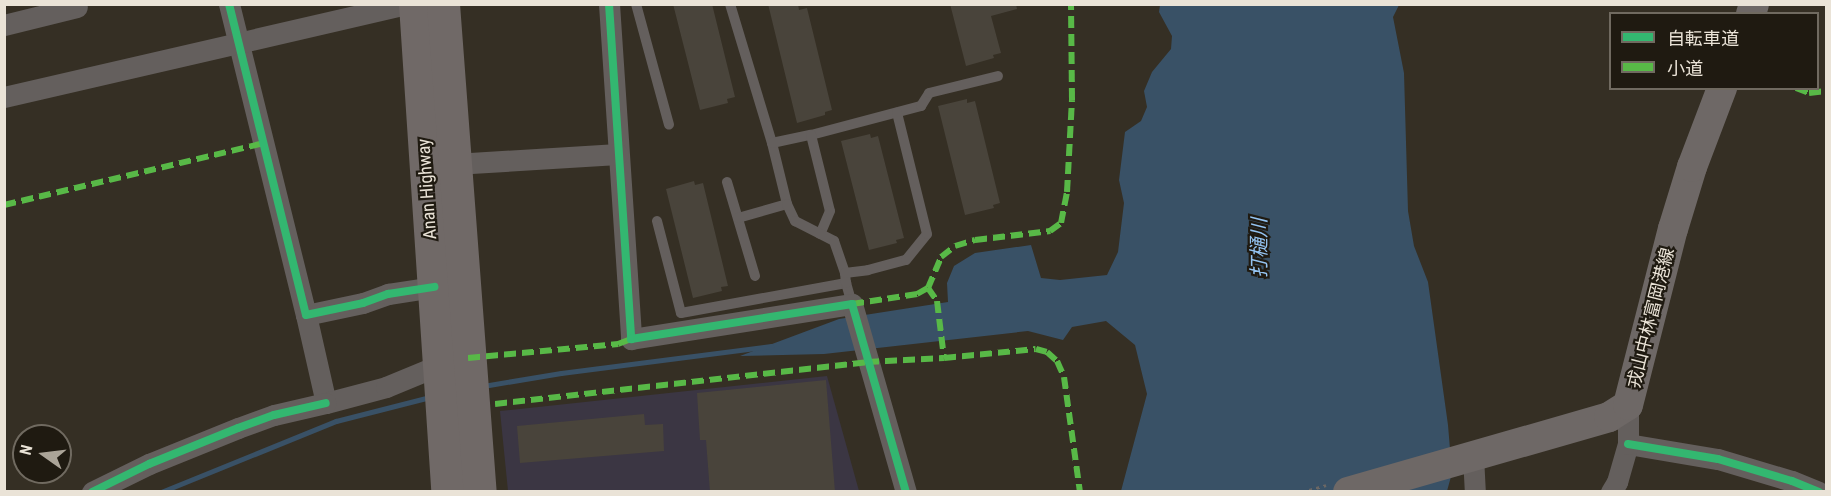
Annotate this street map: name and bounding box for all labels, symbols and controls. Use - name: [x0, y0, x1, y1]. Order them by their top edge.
- legend: [1609, 12, 1819, 90]
- text: 自転車道: [1667, 28, 1739, 49]
- text: 小道: [1667, 58, 1703, 79]
- street label: Anan Highway: [413, 138, 441, 240]
- water label: 打樋川: [1247, 218, 1271, 278]
- street label: 戎山中林富岡港線: [1623, 246, 1679, 390]
- north arrow: [12, 424, 72, 484]
- text: N: [16, 443, 36, 457]

